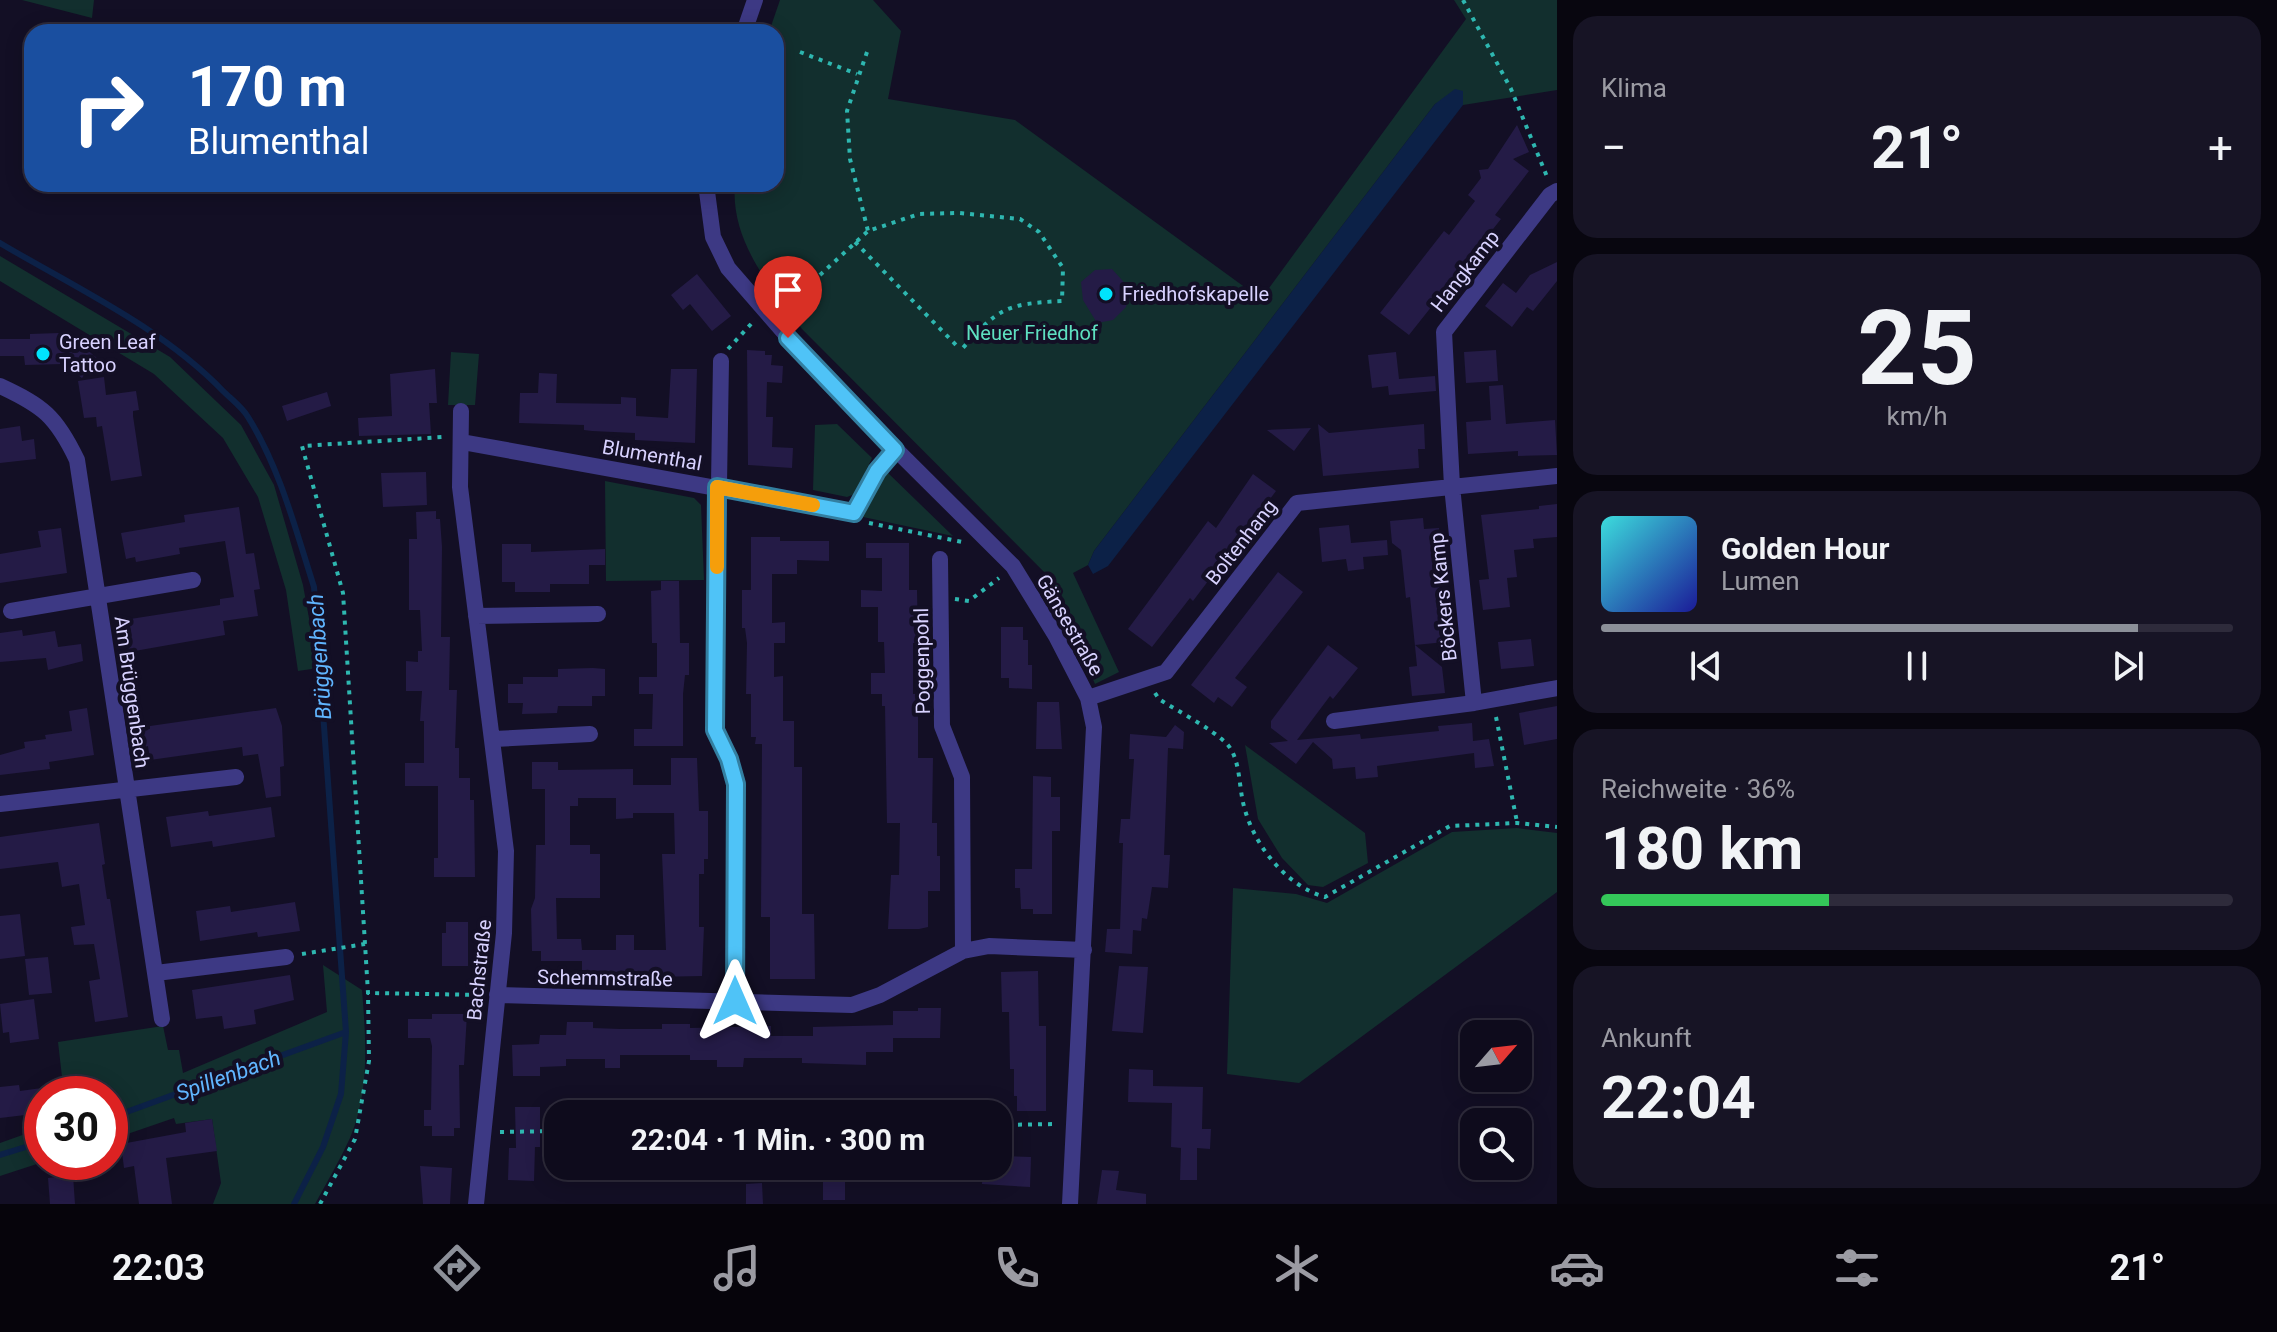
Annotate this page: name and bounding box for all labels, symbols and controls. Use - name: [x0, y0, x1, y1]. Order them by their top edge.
- text: 170 m: [188, 54, 347, 120]
- icon: right: [56, 56, 160, 160]
- text: Klima: [1601, 73, 1667, 103]
- text: 21°: [1871, 112, 1963, 183]
- text: Blumenthal: [188, 121, 370, 163]
- text: −: [1601, 122, 1626, 174]
- text: +: [2208, 122, 2233, 174]
- street label: Hangkamp: [1426, 225, 1504, 317]
- pin: [754, 256, 822, 338]
- icon: arrive: [766, 268, 810, 312]
- place label: Friedhofskapelle: [1122, 282, 1269, 306]
- marker: Friedhofskapelle: [1097, 285, 1115, 303]
- text: 25: [1857, 288, 1977, 409]
- park label: Neuer Friedhof: [966, 321, 1098, 345]
- place label: Green Leaf Tattoo: [59, 330, 156, 377]
- marker: Green Leaf Tattoo: [34, 345, 52, 363]
- text: km/h: [1886, 401, 1948, 431]
- street label: Blumenthal: [600, 434, 704, 476]
- street label: Boltenhang: [1200, 495, 1282, 589]
- text: Golden Hour: [1721, 531, 1890, 566]
- street label: Böckers Kamp: [1424, 532, 1462, 662]
- text: Lumen: [1721, 566, 1800, 596]
- street label: Gänsestraße: [1031, 570, 1109, 680]
- water label: Brüggenbach: [303, 593, 336, 721]
- street label: Poggenpohl: [909, 608, 935, 714]
- street label: Am Brüggenbach: [109, 614, 155, 770]
- icon: previous: [1684, 644, 1728, 688]
- icon: pause: [1895, 644, 1939, 688]
- icon: next: [2106, 644, 2150, 688]
- text: Reichweite · 36%: [1601, 774, 1795, 804]
- text: 180 km: [1601, 813, 1803, 884]
- street label: Bachstraße: [462, 918, 496, 1022]
- position arrow: [693, 959, 777, 1043]
- street label: Schemmstraße: [537, 965, 673, 991]
- north arrow: [1460, 1020, 1532, 1092]
- map controls: [1460, 1020, 1532, 1180]
- text: Ankunft: [1601, 1023, 1692, 1053]
- water label: Spillenbach: [172, 1045, 284, 1106]
- text: 22:04: [1601, 1062, 1756, 1133]
- speed limit sign: 30: [24, 1076, 128, 1180]
- button: search: [1460, 1108, 1532, 1180]
- text: 22:04 · 1 Min. · 300 m: [631, 1122, 925, 1157]
- icon: directions: [429, 1240, 485, 1296]
- icon: music: [709, 1240, 765, 1296]
- icon: phone: [989, 1240, 1045, 1296]
- icon: climate: [1269, 1240, 1325, 1296]
- icon: car: [1549, 1240, 1605, 1296]
- icon: filters: [1829, 1240, 1885, 1296]
- text: 22:03: [112, 1247, 205, 1289]
- text: 21°: [2110, 1247, 2165, 1289]

